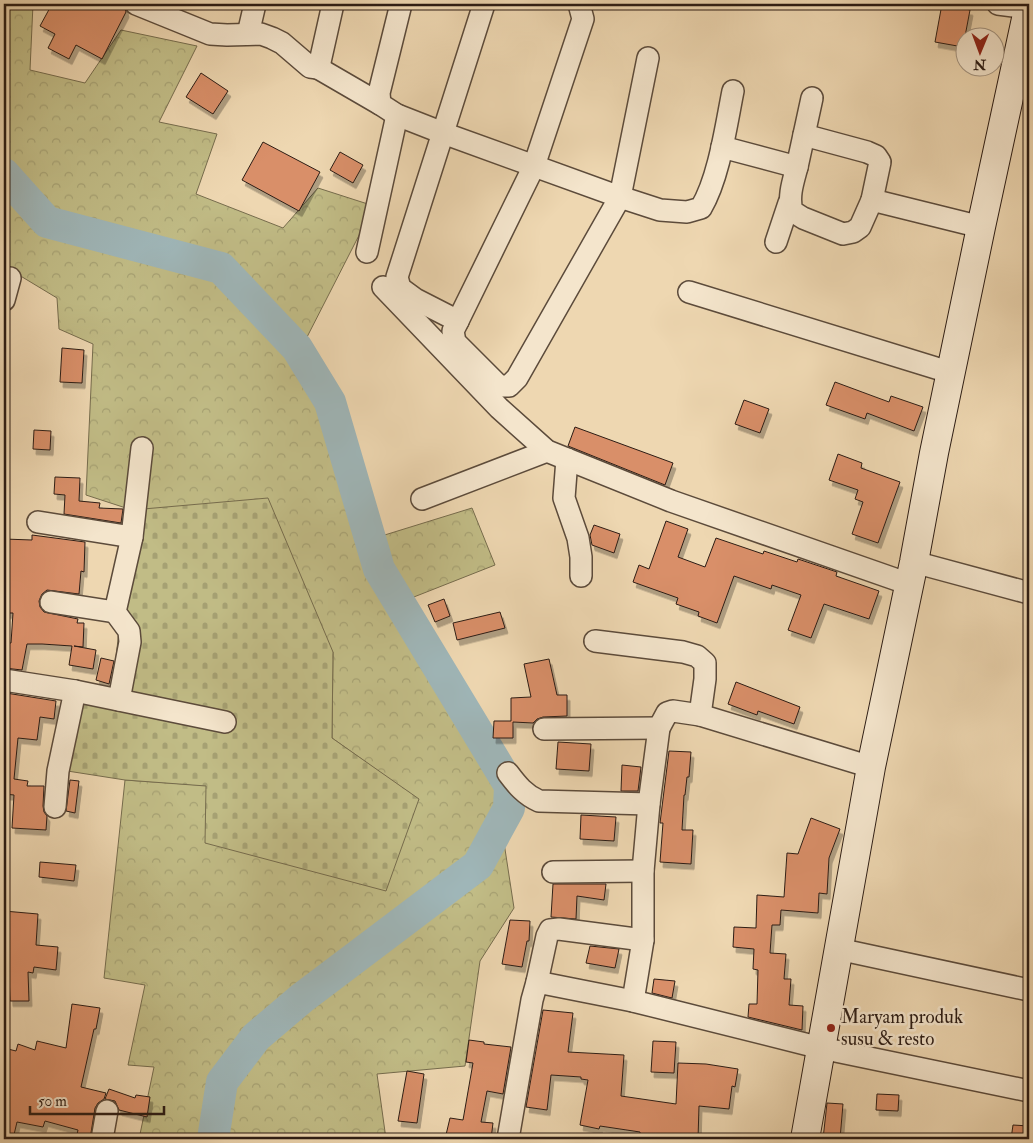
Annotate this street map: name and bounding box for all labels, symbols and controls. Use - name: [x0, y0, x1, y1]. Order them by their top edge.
- north arrow: [956, 28, 1006, 78]
- text: N: [973, 56, 987, 73]
- place label: Maryam produk susu & resto: [841, 1005, 963, 1051]
- marker: Maryam produk susu & resto: [825, 1022, 837, 1034]
- scale bar: [30, 1083, 164, 1115]
- text: 50 m: [38, 1092, 67, 1111]

